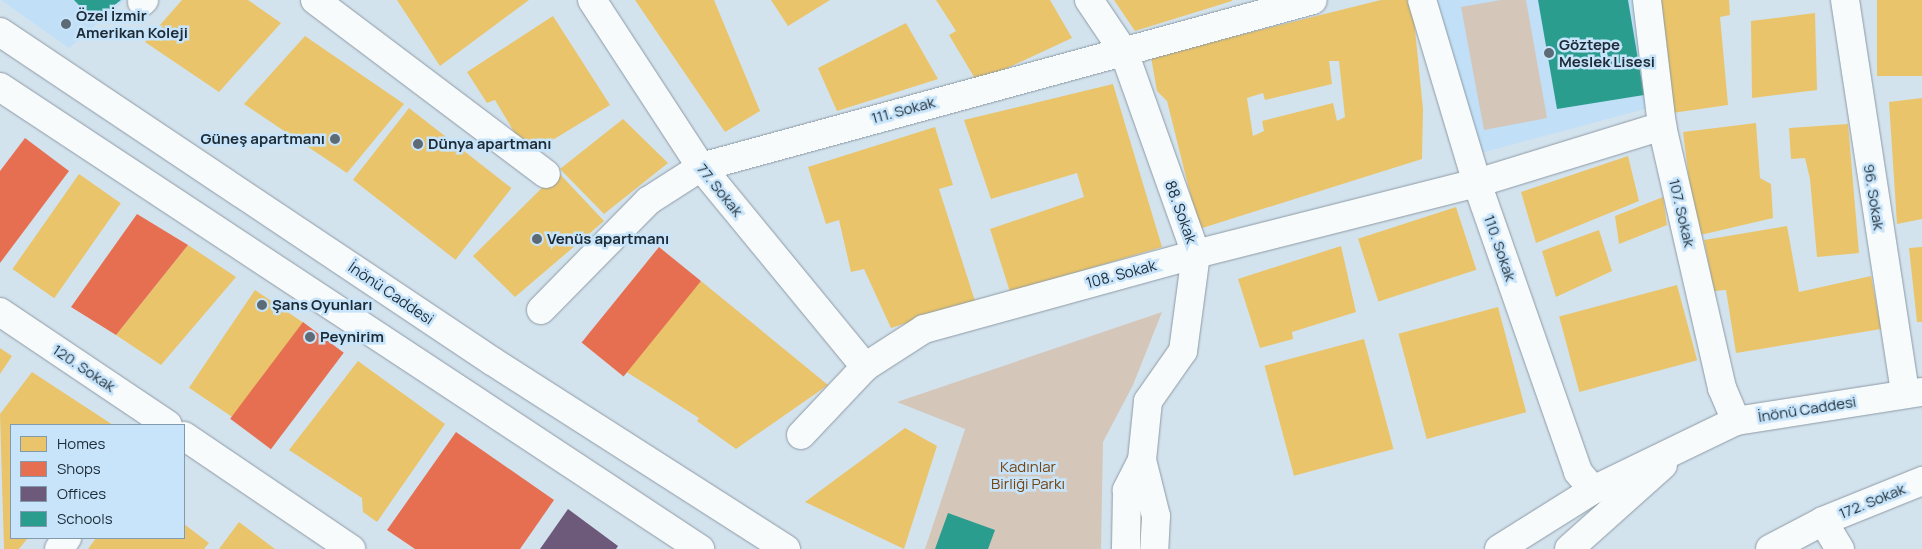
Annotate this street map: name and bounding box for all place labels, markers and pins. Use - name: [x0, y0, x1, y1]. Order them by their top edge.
- place label: Özel İzmir Amerikan Koleji: [76, 6, 188, 41]
- marker: Özel İzmir Amerikan Koleji: [60, 18, 72, 30]
- place label: Göztepe Meslek Lisesi: [1559, 35, 1655, 70]
- marker: Göztepe Meslek Lisesi: [1543, 47, 1555, 59]
- place label: Güneş apartmanı: [201, 130, 325, 148]
- marker: Güneş apartmanı: [329, 133, 341, 145]
- place label: Dünya apartmanı: [428, 135, 551, 153]
- marker: Dünya apartmanı: [412, 138, 424, 150]
- place label: Venüs apartmanı: [547, 230, 669, 248]
- marker: Venüs apartmanı: [531, 233, 543, 245]
- place label: Şans Oyunları: [272, 296, 372, 314]
- marker: Şans Oyunları: [256, 299, 268, 311]
- place label: Peynirim: [320, 328, 384, 346]
- marker: Peynirim: [304, 331, 316, 343]

